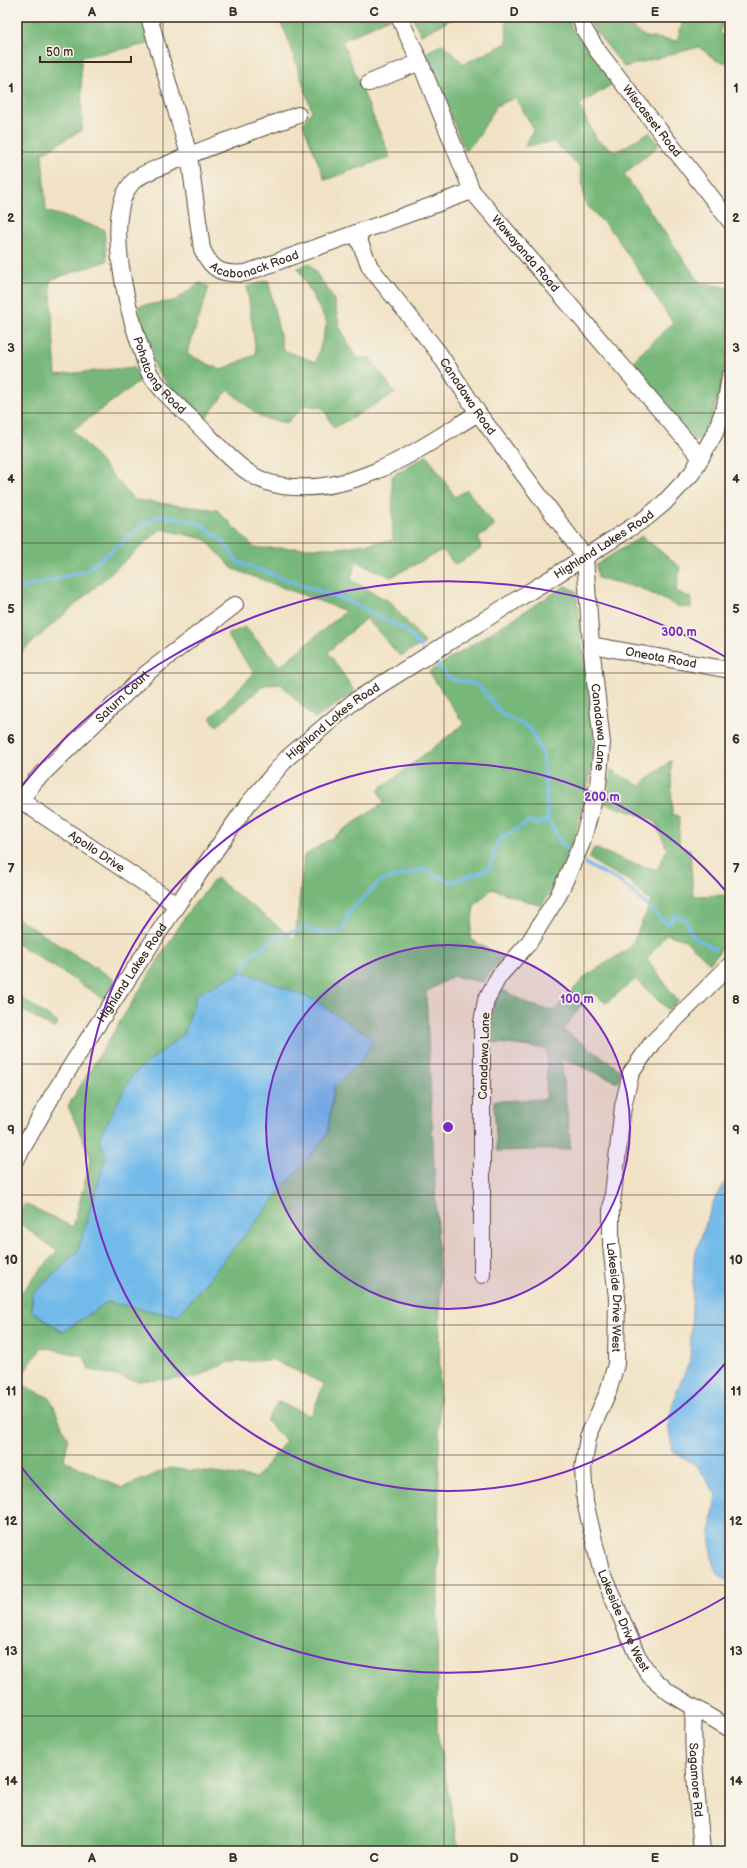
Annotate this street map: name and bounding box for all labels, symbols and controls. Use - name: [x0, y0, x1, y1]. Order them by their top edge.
- text: A: [87, 4, 96, 20]
- text: B: [228, 4, 238, 20]
- text: C: [369, 4, 379, 20]
- text: D: [509, 4, 519, 20]
- text: E: [651, 4, 660, 20]
- scale bar: [40, 38, 131, 64]
- text: 50 m: [46, 45, 73, 60]
- text: 1: [8, 80, 14, 96]
- text: 1: [733, 80, 739, 96]
- street label: Wiscasset Road: [619, 82, 684, 160]
- text: 2: [7, 210, 15, 226]
- text: 2: [732, 210, 740, 226]
- street label: Wawayanda Road: [488, 212, 562, 295]
- street label: Acabonack Road: [206, 248, 301, 282]
- street label: Pohatcong Road: [129, 335, 189, 418]
- text: 3: [7, 340, 15, 356]
- text: 3: [732, 340, 740, 356]
- street label: Canadawa Road: [436, 355, 499, 438]
- text: 4: [7, 471, 15, 487]
- text: 4: [732, 471, 740, 487]
- street label: Highland Lakes Road: [551, 507, 657, 583]
- text: 5: [7, 601, 15, 617]
- text: 5: [732, 601, 740, 617]
- text: 300 m: [661, 625, 697, 640]
- street label: Oneota Road: [624, 644, 698, 672]
- street label: Saturn Court: [93, 668, 153, 726]
- street label: Highland Lakes Road: [283, 680, 383, 764]
- street label: Canadawa Lane: [587, 683, 609, 772]
- text: 6: [7, 731, 15, 747]
- text: 6: [732, 731, 740, 747]
- text: 200 m: [584, 790, 620, 805]
- street label: Apollo Drive: [65, 828, 128, 876]
- text: 7: [7, 861, 15, 877]
- text: 7: [732, 861, 740, 877]
- street label: Highland Lakes Road: [94, 921, 171, 1026]
- text: 8: [7, 992, 15, 1008]
- text: 100 m: [560, 992, 594, 1007]
- text: 8: [732, 992, 740, 1008]
- street label: Canadawa Lane: [475, 1012, 494, 1100]
- centre of rings: [441, 1120, 455, 1134]
- text: 9: [7, 1122, 15, 1138]
- text: 9: [732, 1122, 740, 1138]
- street label: Lakeside Drive West: [603, 1242, 624, 1353]
- text: 10: [4, 1252, 18, 1268]
- text: 10: [729, 1252, 743, 1268]
- text: 11: [6, 1383, 16, 1399]
- text: 11: [731, 1383, 741, 1399]
- text: 12: [4, 1513, 18, 1529]
- text: 12: [729, 1513, 743, 1529]
- street label: Lakeside Drive West: [594, 1568, 653, 1675]
- text: 13: [4, 1643, 18, 1659]
- text: 13: [729, 1643, 743, 1659]
- street label: Sagamore Rd: [685, 1743, 706, 1818]
- text: 14: [4, 1773, 18, 1789]
- text: 14: [729, 1773, 743, 1789]
- text: A: [87, 1850, 96, 1866]
- text: B: [228, 1850, 238, 1866]
- text: C: [369, 1850, 379, 1866]
- text: D: [509, 1850, 519, 1866]
- text: E: [651, 1850, 660, 1866]

